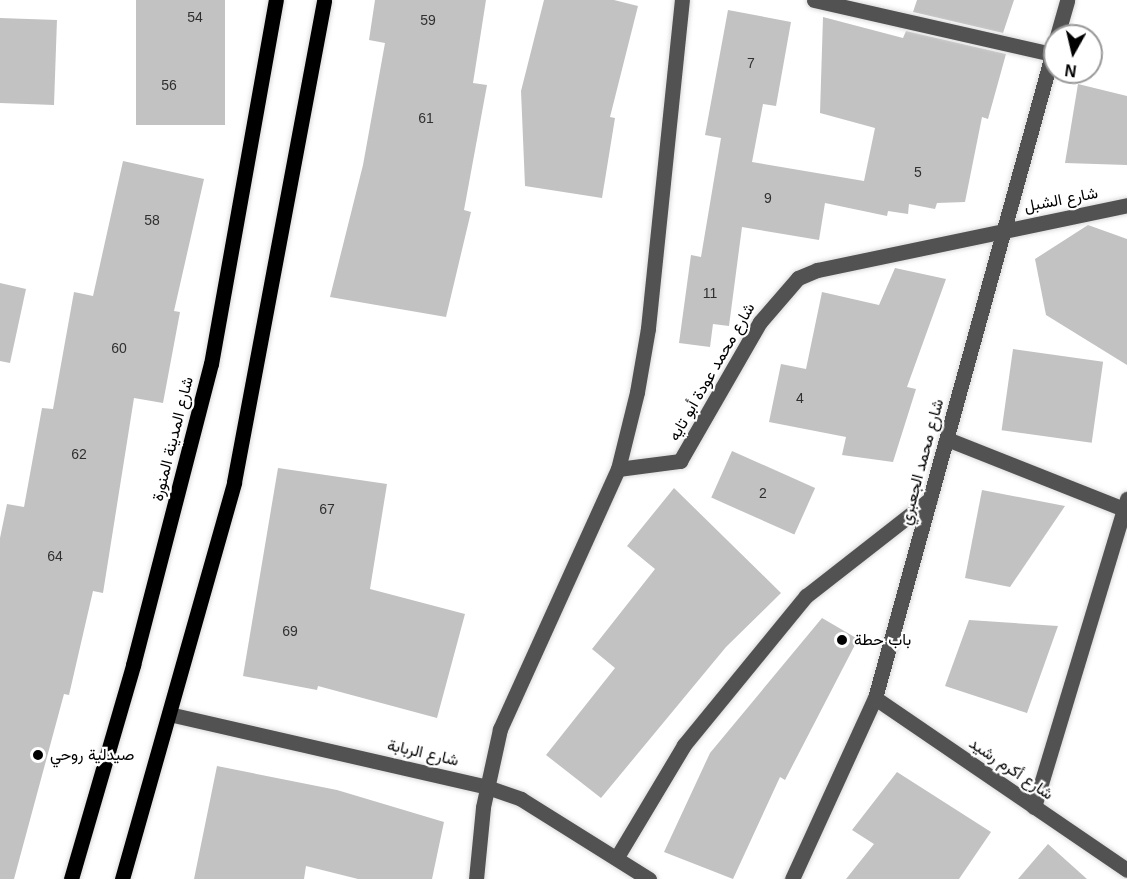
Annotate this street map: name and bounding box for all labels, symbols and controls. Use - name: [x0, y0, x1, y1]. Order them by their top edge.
- house number: 54: [187, 9, 203, 25]
- house number: 59: [420, 12, 436, 28]
- north arrow: [1043, 24, 1103, 84]
- house number: 7: [747, 55, 755, 71]
- text: N: [1064, 61, 1078, 80]
- house number: 56: [161, 77, 177, 93]
- house number: 61: [418, 110, 434, 126]
- house number: 5: [914, 164, 922, 180]
- street label: شارع الشبل: [1022, 183, 1100, 217]
- house number: 9: [764, 190, 772, 206]
- house number: 58: [144, 212, 160, 228]
- house number: 11: [703, 285, 717, 301]
- street label: شارع محمد عودة أبو تايه: [665, 300, 759, 444]
- house number: 60: [111, 340, 127, 356]
- street label: شارع المدينة المنورة: [148, 375, 198, 503]
- house number: 4: [796, 390, 804, 406]
- street label: شارع محمد الجعبري: [896, 397, 948, 527]
- house number: 62: [71, 446, 87, 462]
- house number: 2: [759, 485, 767, 501]
- house number: 67: [319, 501, 335, 517]
- house number: 64: [47, 548, 63, 564]
- house number: 69: [282, 623, 298, 639]
- place label: باب حطة: [854, 630, 911, 650]
- marker: باب حطة: [835, 633, 849, 647]
- street label: شارع أكرم رشيد: [965, 734, 1057, 804]
- street label: شارع الربابة: [385, 735, 461, 771]
- place label: صيدلية روحي: [50, 745, 134, 765]
- marker: صيدلية روحي: [31, 748, 45, 762]

